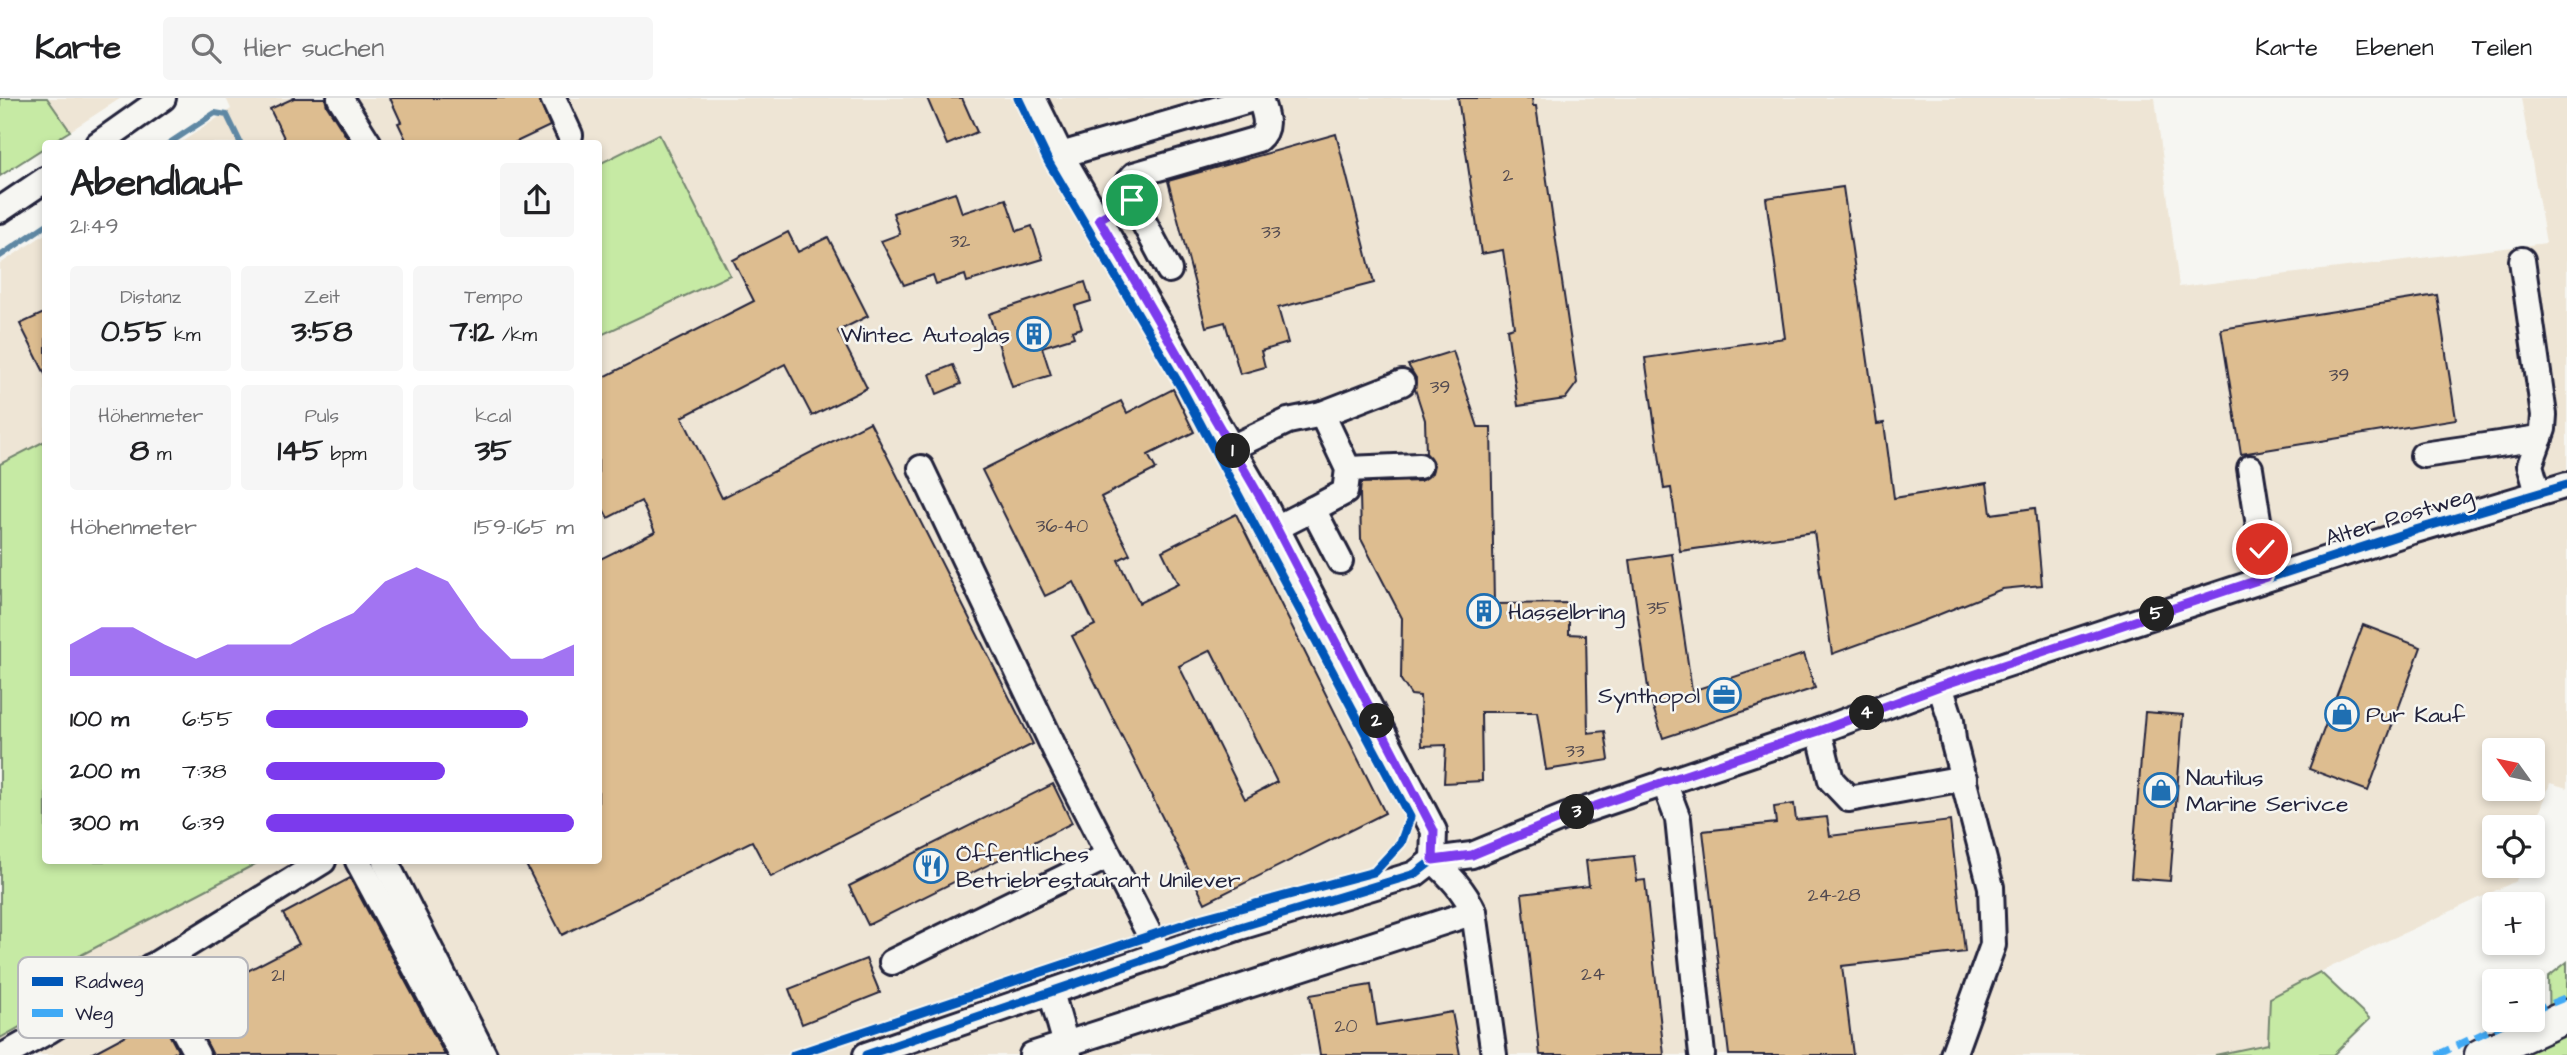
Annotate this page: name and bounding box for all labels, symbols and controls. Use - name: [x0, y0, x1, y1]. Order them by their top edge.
- search box: [163, 17, 653, 80]
- text: Karte: [35, 25, 121, 71]
- icon: search: [187, 29, 225, 67]
- text: Hier suchen: [243, 30, 384, 66]
- text: Karte: [2255, 31, 2318, 65]
- text: Ebenen: [2356, 31, 2434, 65]
- text: Teilen: [2472, 31, 2532, 65]
- text: Abendlauf: [70, 158, 242, 210]
- house number: 2: [1503, 162, 1514, 189]
- button: share: [500, 163, 574, 237]
- pin: [1102, 170, 1162, 230]
- icon: arrive: [1113, 181, 1151, 219]
- text: 21:49: [70, 210, 119, 242]
- house number: 33: [1261, 219, 1281, 246]
- house number: 32: [950, 228, 970, 255]
- text: Distanz: [120, 284, 181, 311]
- text: Zeit: [304, 284, 340, 311]
- text: Tempo: [464, 284, 522, 311]
- text: 0.55: [101, 311, 166, 353]
- text: 3:58: [292, 311, 352, 353]
- text: 7:12: [450, 311, 494, 353]
- building icon: Wintec Autoglas: [1015, 315, 1053, 353]
- place label: Wintec Autoglas: [841, 319, 1010, 352]
- text: km: [166, 322, 201, 349]
- text: /km: [494, 322, 537, 349]
- house number: 39: [2329, 362, 2349, 389]
- house number: 39: [1430, 374, 1450, 401]
- text: Höhenmeter: [98, 403, 203, 430]
- text: Puls: [305, 403, 339, 430]
- text: kcal: [475, 403, 512, 430]
- text: 8: [130, 430, 149, 472]
- text: 145: [277, 430, 323, 472]
- text: 35: [475, 430, 512, 472]
- pin: 1: [1216, 434, 1250, 468]
- text: 1: [1231, 437, 1234, 464]
- text: m: [149, 441, 172, 468]
- text: bpm: [323, 441, 367, 468]
- street label: Alter Postweg: [2321, 479, 2478, 556]
- text: Höhenmeter: [70, 511, 197, 543]
- text: 159–165 m: [474, 511, 574, 543]
- house number: 36-40: [1036, 513, 1088, 540]
- pin: [2232, 519, 2292, 579]
- icon: check: [2243, 530, 2281, 568]
- building icon: Hasselbring: [1465, 592, 1503, 630]
- house number: 35: [1646, 595, 1670, 622]
- place label: Hasselbring: [1508, 596, 1625, 629]
- pin: 5: [2140, 596, 2174, 632]
- text: 5: [2150, 600, 2163, 627]
- office icon: Synthopol: [1705, 676, 1743, 714]
- place label: Synthopol: [1598, 680, 1700, 713]
- shop icon: Pur Kauf: [2323, 695, 2361, 733]
- pin: 4: [1850, 696, 1884, 730]
- text: 4: [1860, 699, 1873, 726]
- place label: Pur Kauf: [2366, 699, 2466, 731]
- text: 100 m: [70, 703, 129, 735]
- text: 6:55: [182, 703, 233, 735]
- pin: 2: [1360, 704, 1394, 738]
- text: 2: [1371, 707, 1382, 734]
- house number: 33: [1565, 738, 1585, 765]
- north arrow: [2482, 738, 2544, 802]
- map controls: [2482, 738, 2545, 1032]
- text: 200 m: [70, 755, 139, 787]
- text: 7:38: [182, 755, 227, 787]
- place label: Nautilus Marine Serivce: [2186, 762, 2348, 820]
- shop icon: Nautilus Marine Serivce: [2142, 771, 2180, 809]
- pin: 3: [1560, 794, 1594, 830]
- text: 3: [1572, 798, 1581, 825]
- text: 300 m: [70, 807, 138, 839]
- text: 6:39: [182, 807, 225, 839]
- button: locate: [2482, 815, 2545, 878]
- place label: Öffentliches Betriebrestaurant Unilever: [956, 838, 1241, 896]
- restaurant icon: Öffentliches Betriebrestaurant Unilever: [912, 847, 950, 885]
- house number: 24-28: [1808, 882, 1860, 909]
- button: +: [2482, 892, 2545, 955]
- legend: [18, 957, 248, 1038]
- house number: 24: [1581, 961, 1605, 988]
- house number: 21: [271, 962, 285, 989]
- text: Radweg: [75, 969, 144, 997]
- button: −: [2482, 969, 2545, 1032]
- text: Weg: [75, 1001, 113, 1029]
- house number: 20: [1335, 1013, 1357, 1040]

